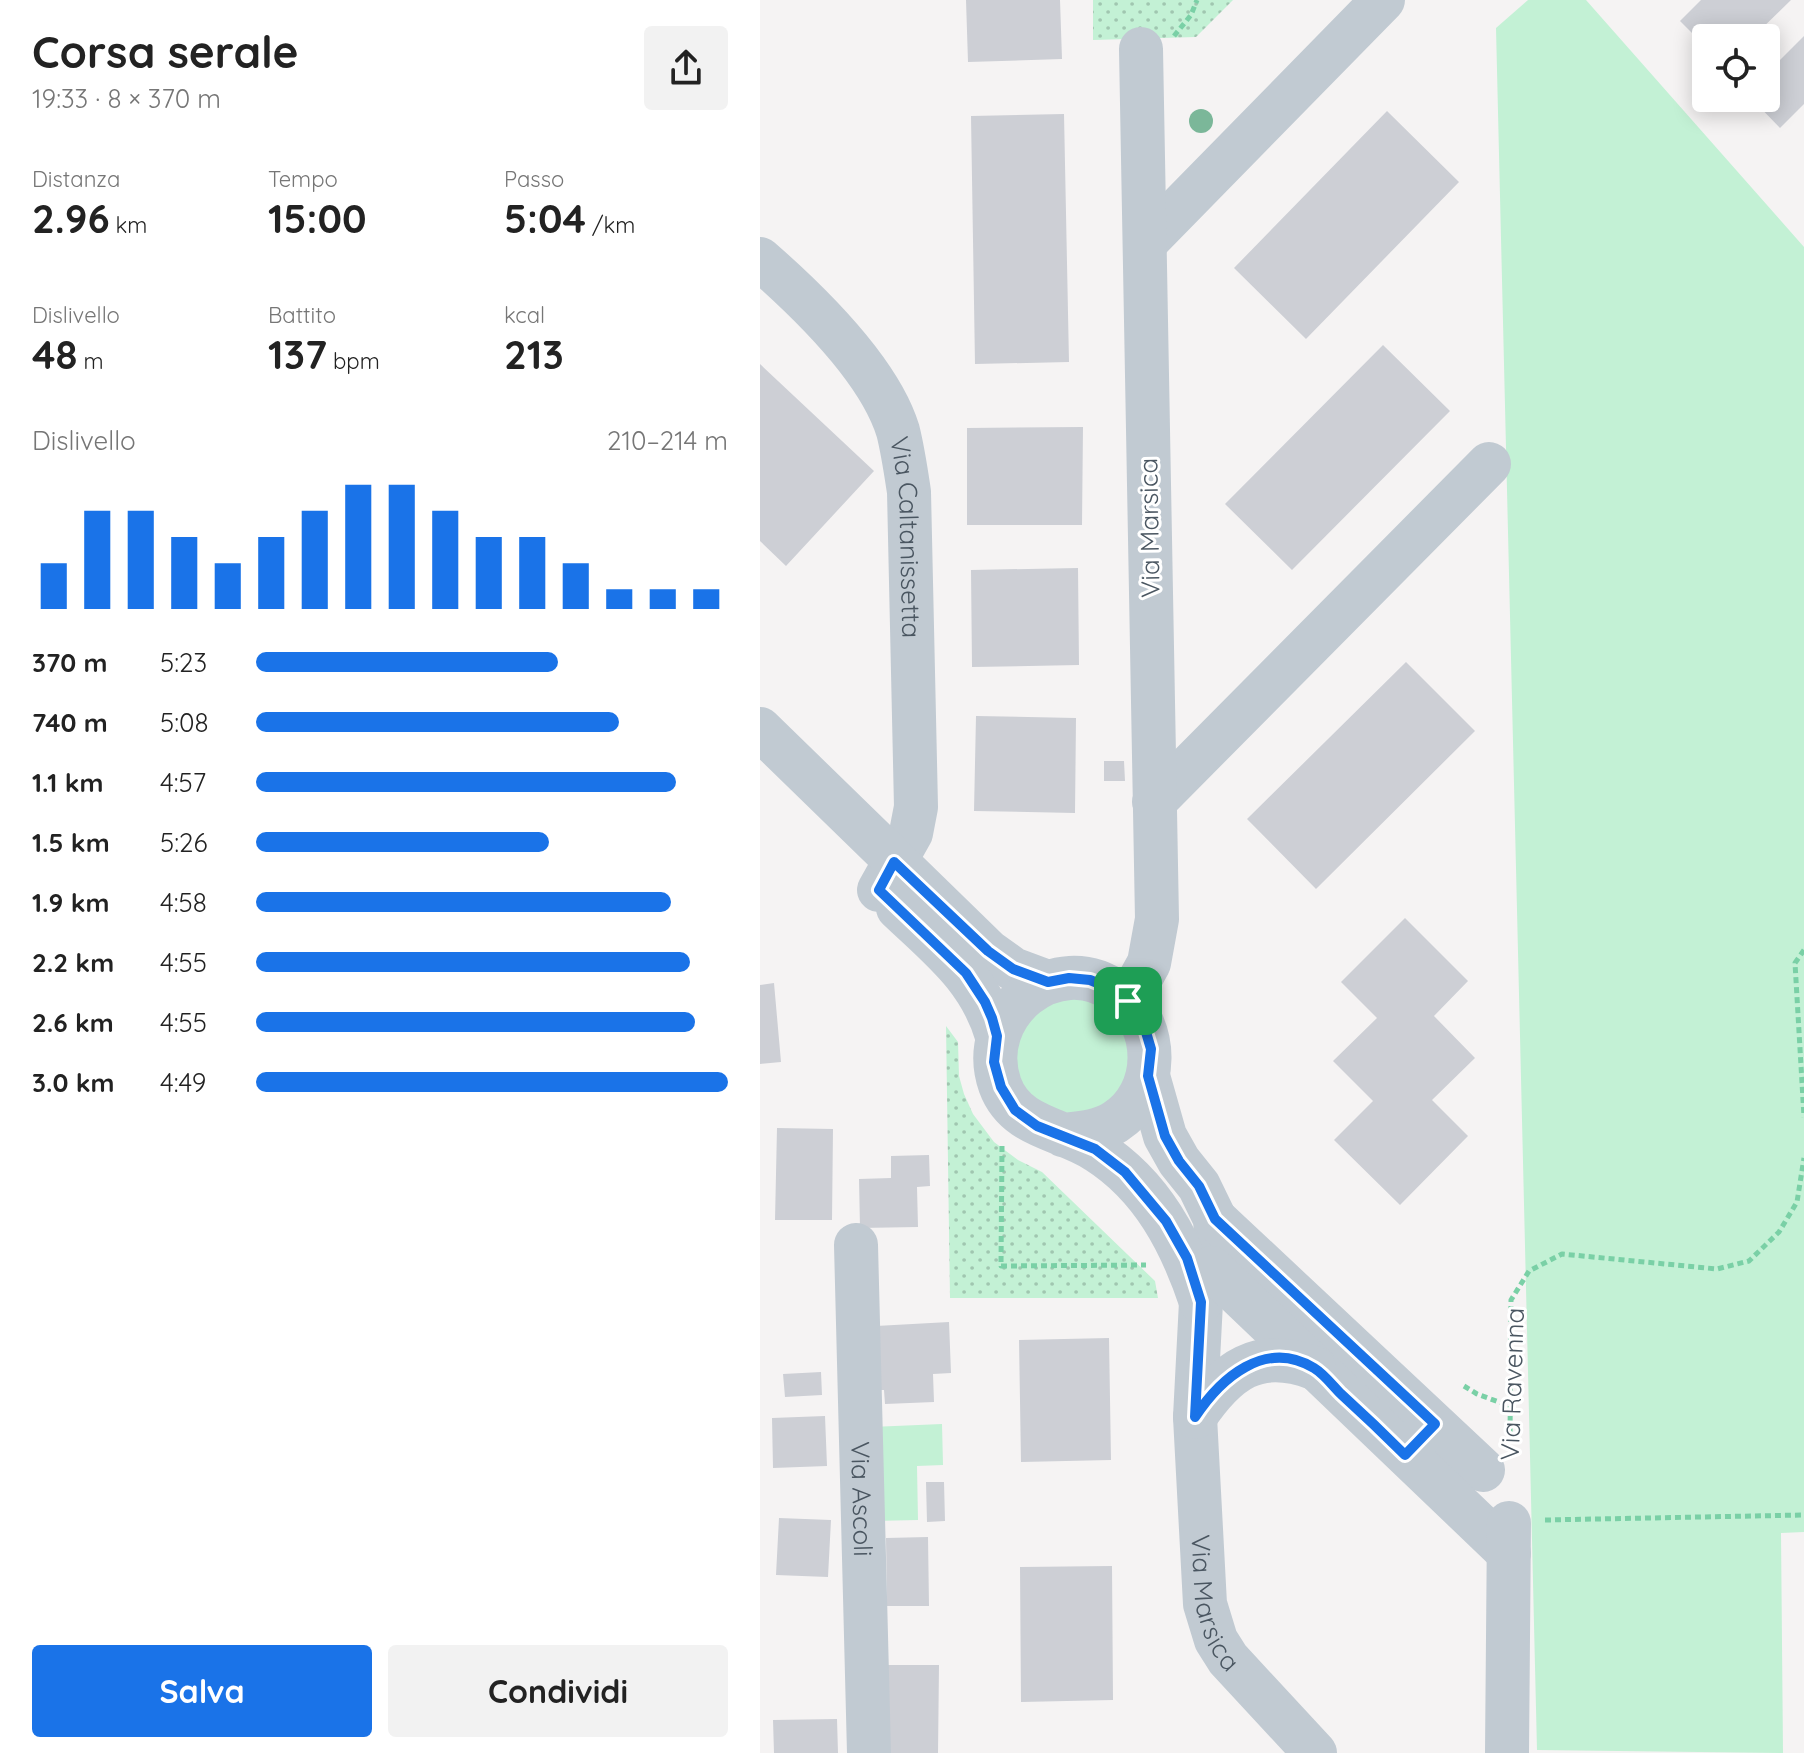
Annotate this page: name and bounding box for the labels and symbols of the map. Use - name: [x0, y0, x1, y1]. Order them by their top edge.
- street label: Via Caltanissetta: [883, 434, 929, 638]
- street label: Via Marsica: [1131, 458, 1167, 598]
- pin: [1094, 967, 1162, 1035]
- street label: Via Ravenna: [1493, 1307, 1531, 1461]
- street label: Via Ascoli: [845, 1441, 880, 1557]
- street label: Via Marsica: [1185, 1534, 1247, 1678]

